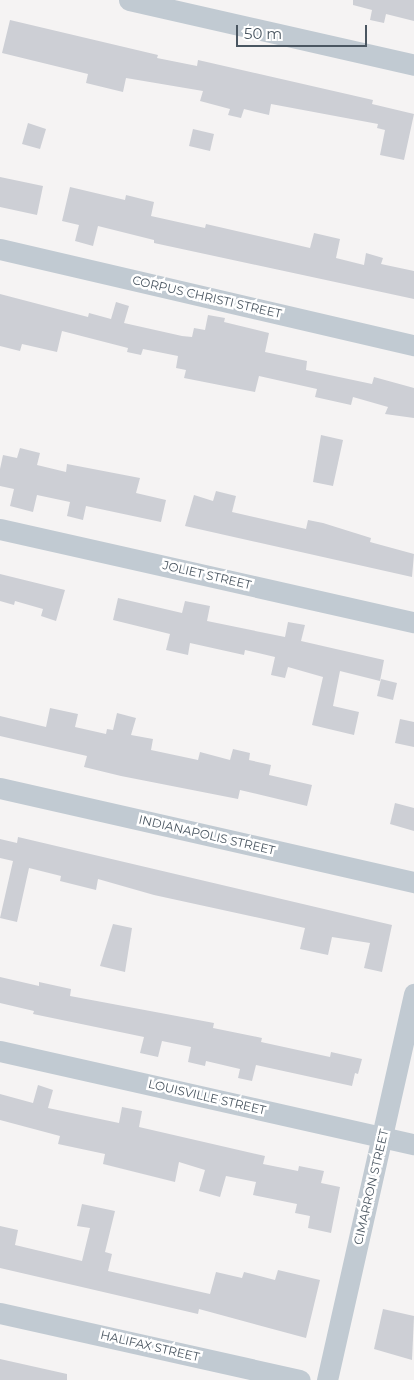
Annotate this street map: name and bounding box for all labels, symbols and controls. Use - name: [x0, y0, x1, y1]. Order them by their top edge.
- scale bar: [239, 15, 370, 47]
- text: 50 m: [244, 24, 282, 43]
- street label: CORPUS CHRISTI STREET: [131, 273, 283, 321]
- street label: JOLIET STREET: [161, 558, 253, 592]
- street label: INDIANAPOLIS STREET: [137, 812, 277, 858]
- street label: LOUISVILLE STREET: [147, 1076, 267, 1118]
- street label: CIMARRON STREET: [351, 1128, 391, 1246]
- street label: HALIFAX STREET: [99, 1328, 201, 1364]

